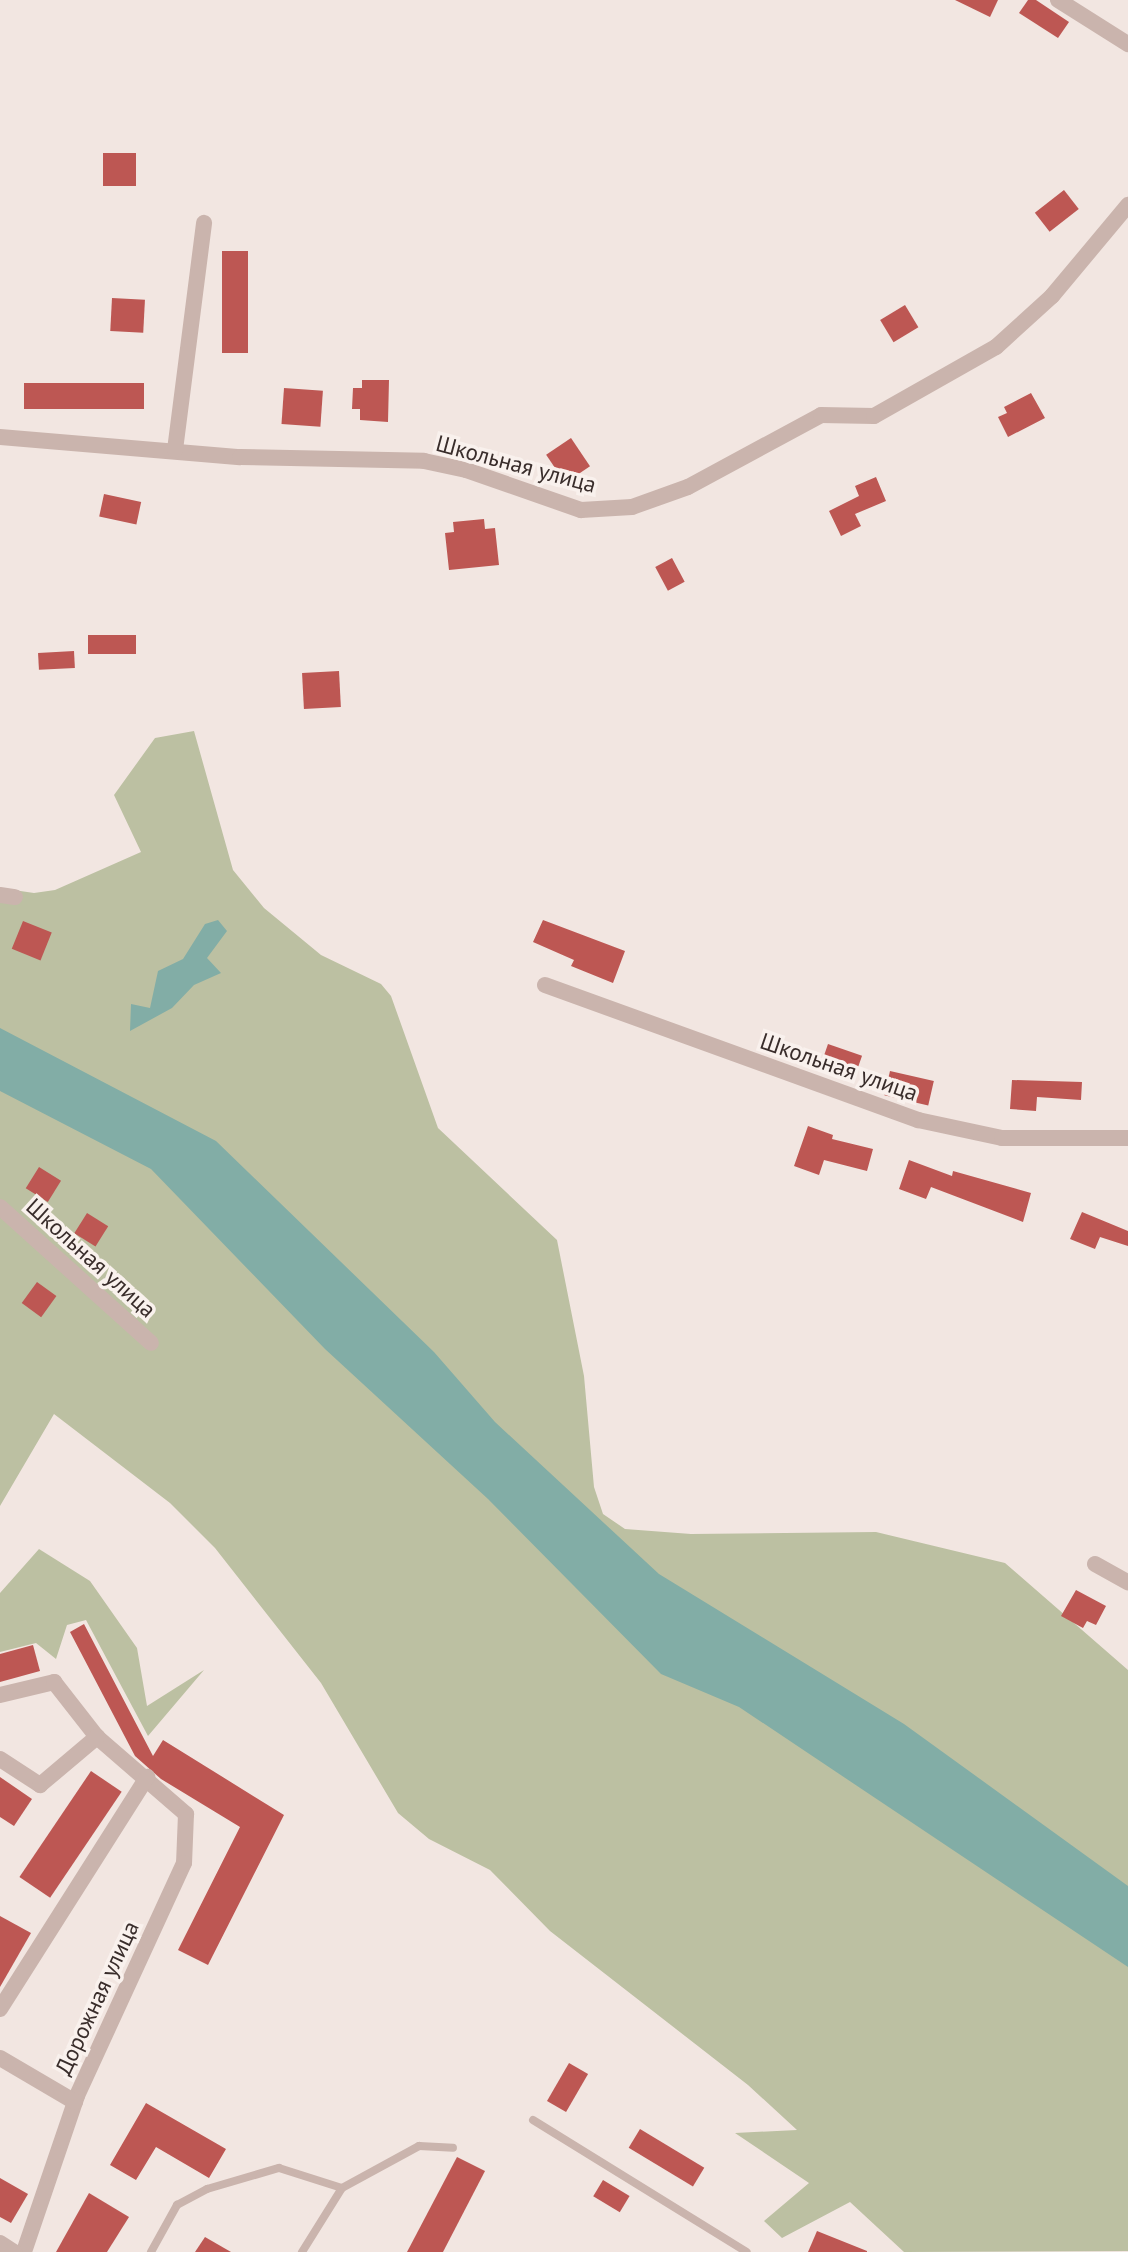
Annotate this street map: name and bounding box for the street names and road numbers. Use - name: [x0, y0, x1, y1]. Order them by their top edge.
- street label: Школьная улица: [433, 429, 599, 499]
- street label: Школьная улица: [757, 1027, 921, 1107]
- street label: Школьная улица: [21, 1193, 161, 1323]
- street label: Дорожная улица: [49, 1917, 145, 2079]

